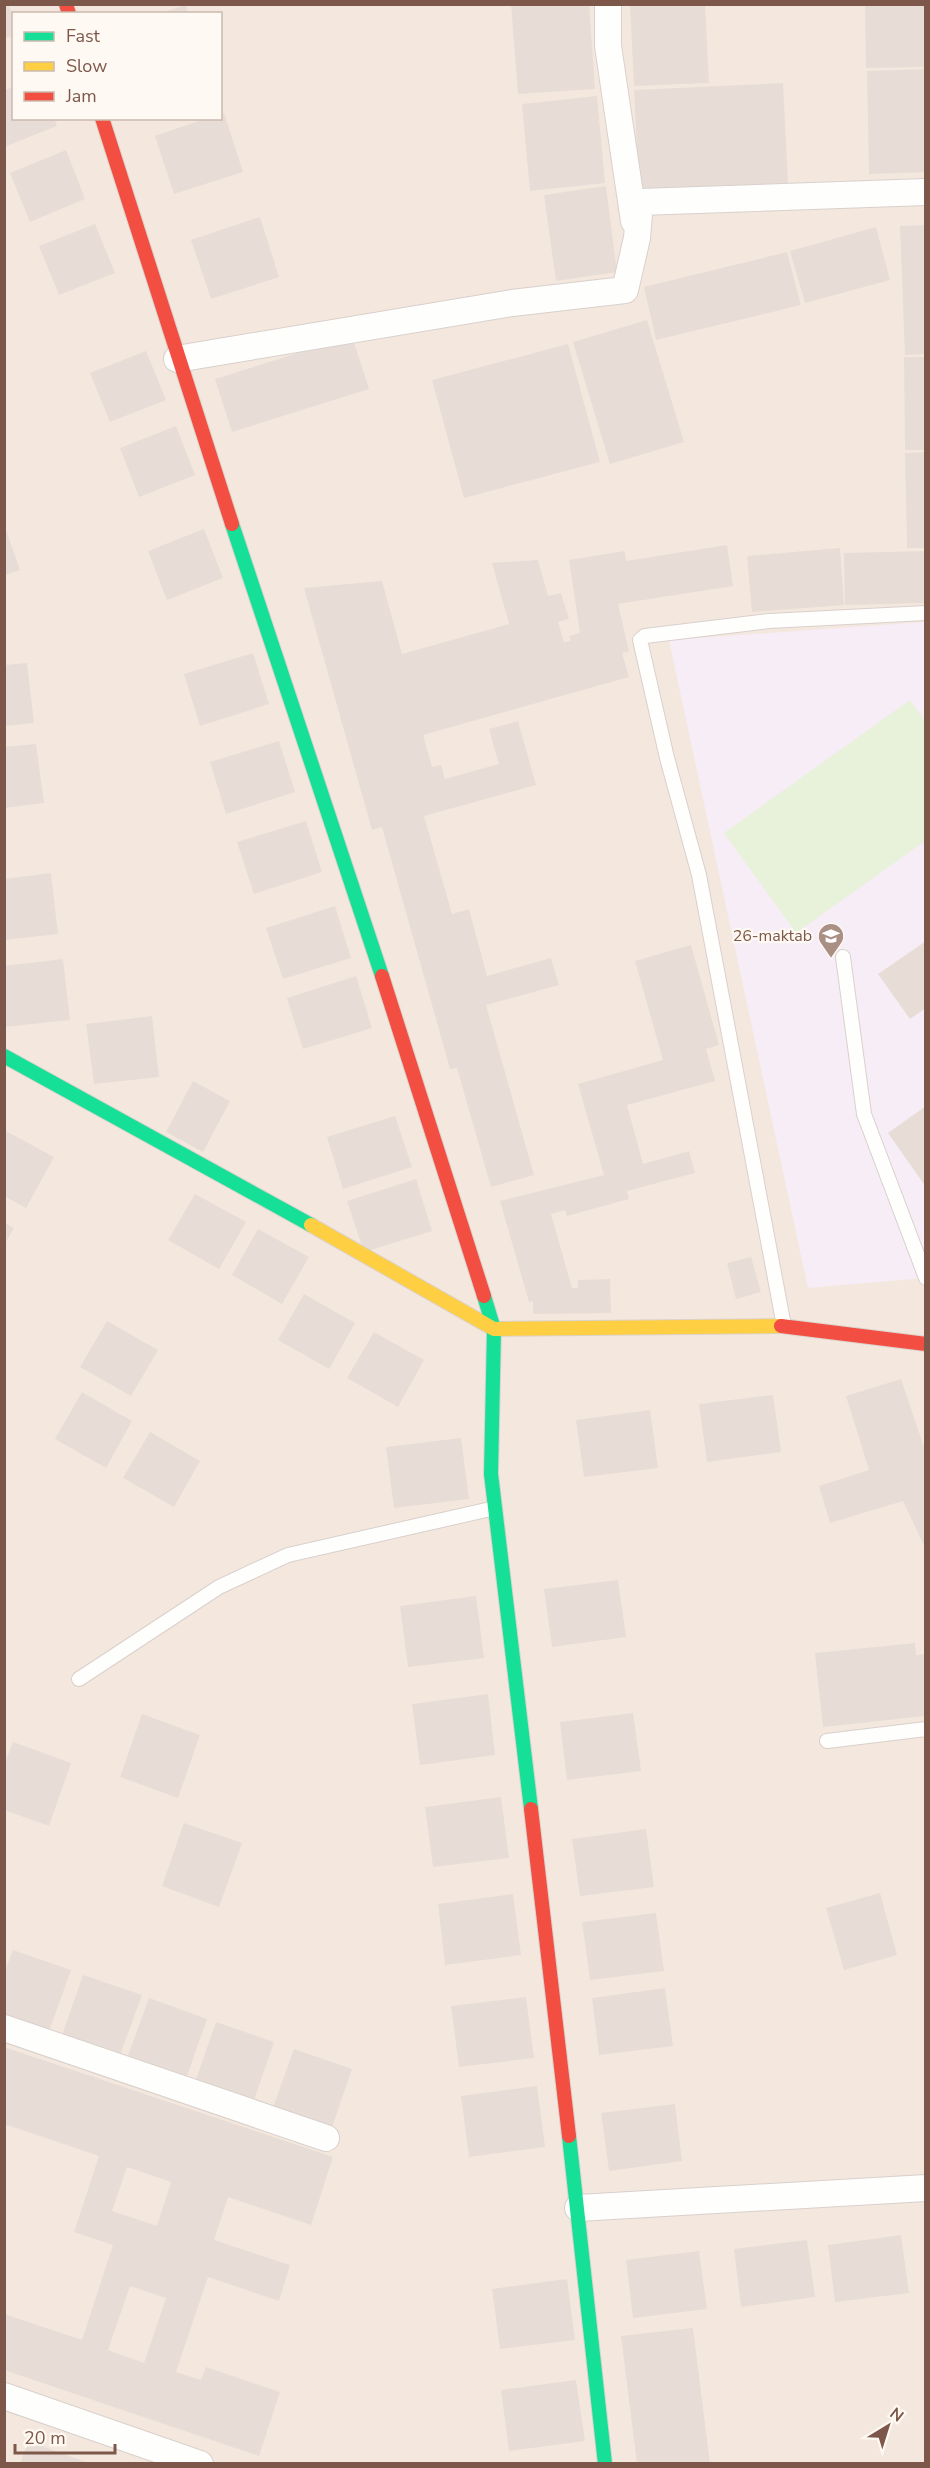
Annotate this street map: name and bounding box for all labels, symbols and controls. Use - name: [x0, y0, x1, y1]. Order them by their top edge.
- legend: [12, 12, 222, 120]
- text: Fast: [66, 24, 101, 48]
- text: Slow: [66, 54, 107, 78]
- text: Jam: [65, 84, 97, 108]
- school or university icon: 26-maktab: [816, 921, 846, 959]
- place label: 26-maktab: [733, 925, 812, 947]
- north arrow: [858, 2396, 918, 2456]
- text: N: [885, 2403, 908, 2427]
- scale bar: [15, 2417, 116, 2455]
- text: 20 m: [24, 2426, 66, 2450]

